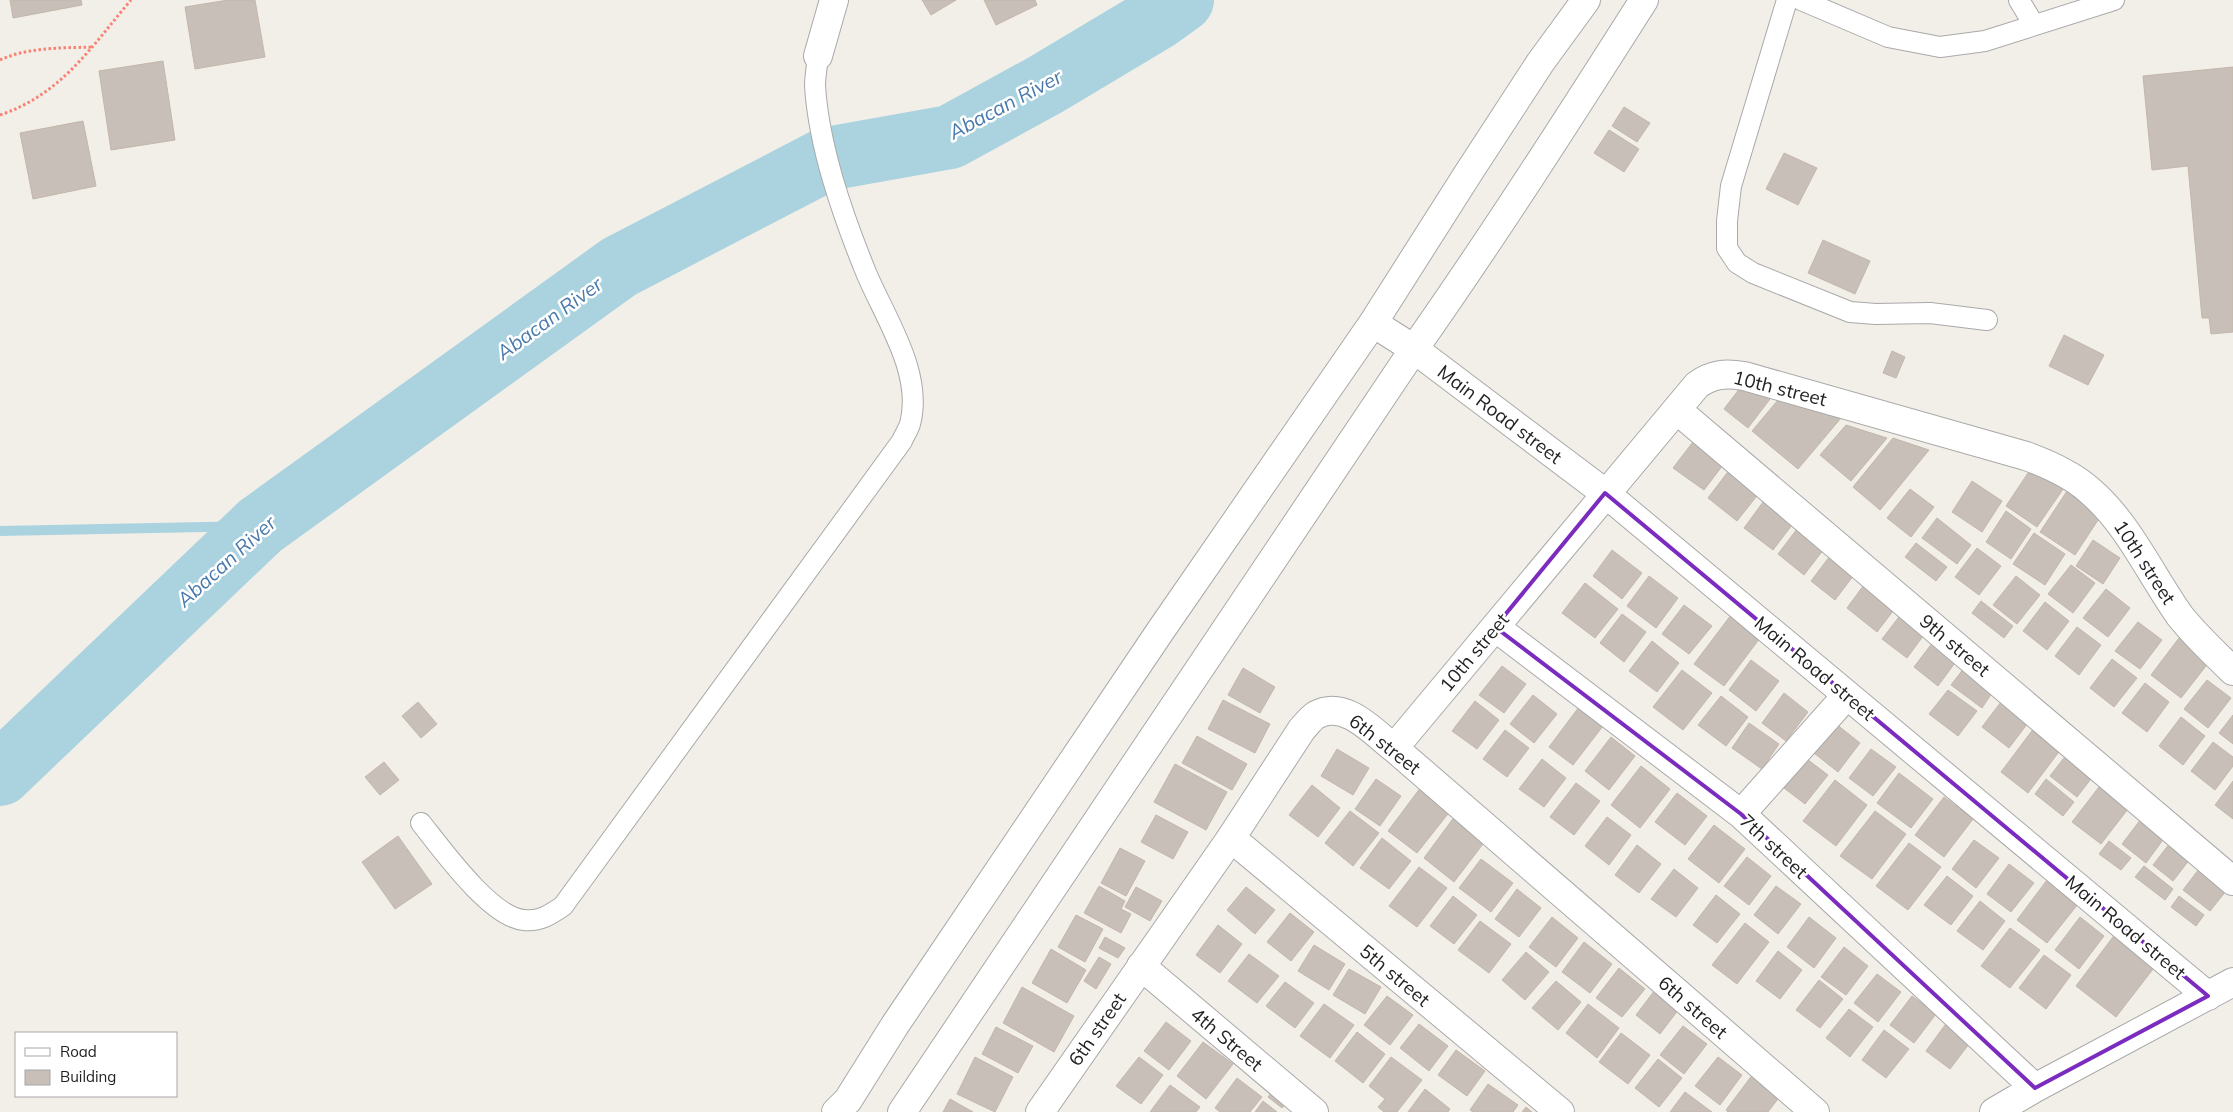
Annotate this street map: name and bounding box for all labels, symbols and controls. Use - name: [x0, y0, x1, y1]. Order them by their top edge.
- water label: Abacan River: [943, 63, 1067, 145]
- water label: Abacan River: [490, 271, 607, 365]
- street label: Main Road street: [1433, 359, 1567, 469]
- street label: 10th street: [1731, 365, 1830, 411]
- water label: Abacan River: [171, 510, 281, 613]
- street label: 10th street: [2109, 515, 2181, 609]
- street label: 10th street: [1434, 607, 1514, 696]
- street label: 9th street: [1915, 609, 1995, 681]
- street label: Main Road street: [1750, 611, 1880, 726]
- street label: 6th street: [1344, 709, 1426, 780]
- street label: 7th street: [1735, 809, 1813, 884]
- street label: Main Road street: [2061, 870, 2191, 985]
- street label: 5th street: [1355, 939, 1435, 1011]
- street label: 6th street: [1653, 970, 1733, 1044]
- street label: 6th street: [1063, 987, 1131, 1070]
- street label: 4th Street: [1186, 1002, 1268, 1076]
- legend: [15, 1032, 178, 1097]
- text: Road: [60, 1042, 97, 1061]
- text: Building: [60, 1067, 116, 1086]

